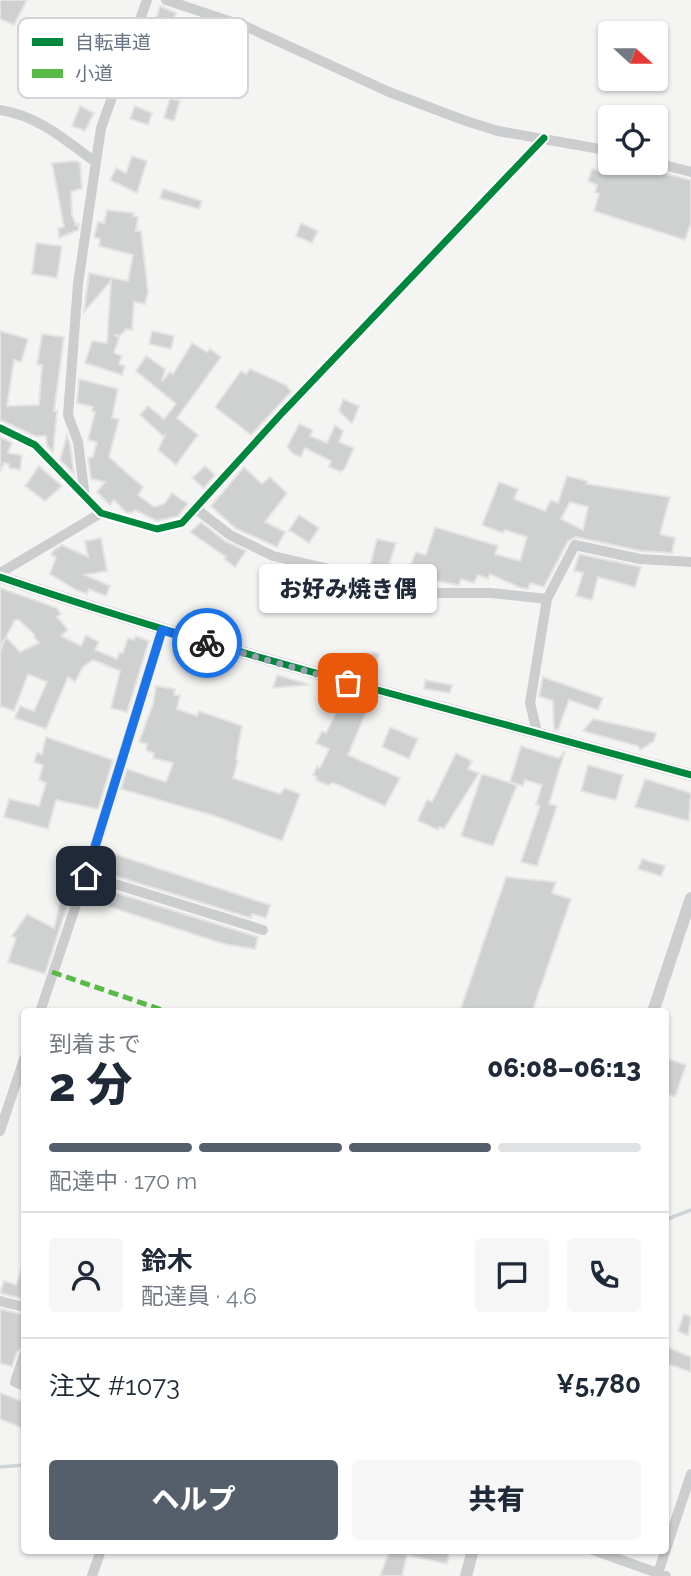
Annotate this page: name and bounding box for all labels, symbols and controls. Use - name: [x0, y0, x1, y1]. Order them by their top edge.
- legend: [18, 18, 248, 98]
- north arrow: [598, 21, 668, 91]
- map controls: [598, 21, 668, 175]
- text: 自転車道: [75, 31, 151, 53]
- text: 小道: [75, 62, 113, 84]
- button: locate: [598, 105, 668, 175]
- callout: お好み焼き偶: [259, 564, 437, 613]
- text: お好み焼き偶: [279, 575, 417, 602]
- courier: [172, 608, 242, 678]
- icon: bike: [188, 624, 226, 662]
- pin: [318, 653, 378, 713]
- icon: bag: [329, 664, 367, 702]
- pin: [56, 846, 116, 906]
- icon: home: [67, 857, 105, 895]
- text: 到着まで: [49, 1030, 141, 1057]
- text: 06:08–06:13: [487, 1053, 641, 1083]
- text: 2 分: [49, 1058, 132, 1112]
- text: 配達中 · 170 m: [49, 1167, 197, 1194]
- button: person: [49, 1238, 123, 1312]
- button: chat: [475, 1238, 549, 1312]
- button: phone: [567, 1238, 641, 1312]
- text: 鈴木: [141, 1246, 193, 1276]
- text: 配達員 · 4.6: [141, 1282, 257, 1309]
- text: ¥5,780: [556, 1369, 641, 1399]
- text: 注文 #1073: [49, 1371, 180, 1401]
- button: ヘルプ: [49, 1460, 338, 1540]
- button: 共有: [352, 1460, 641, 1540]

